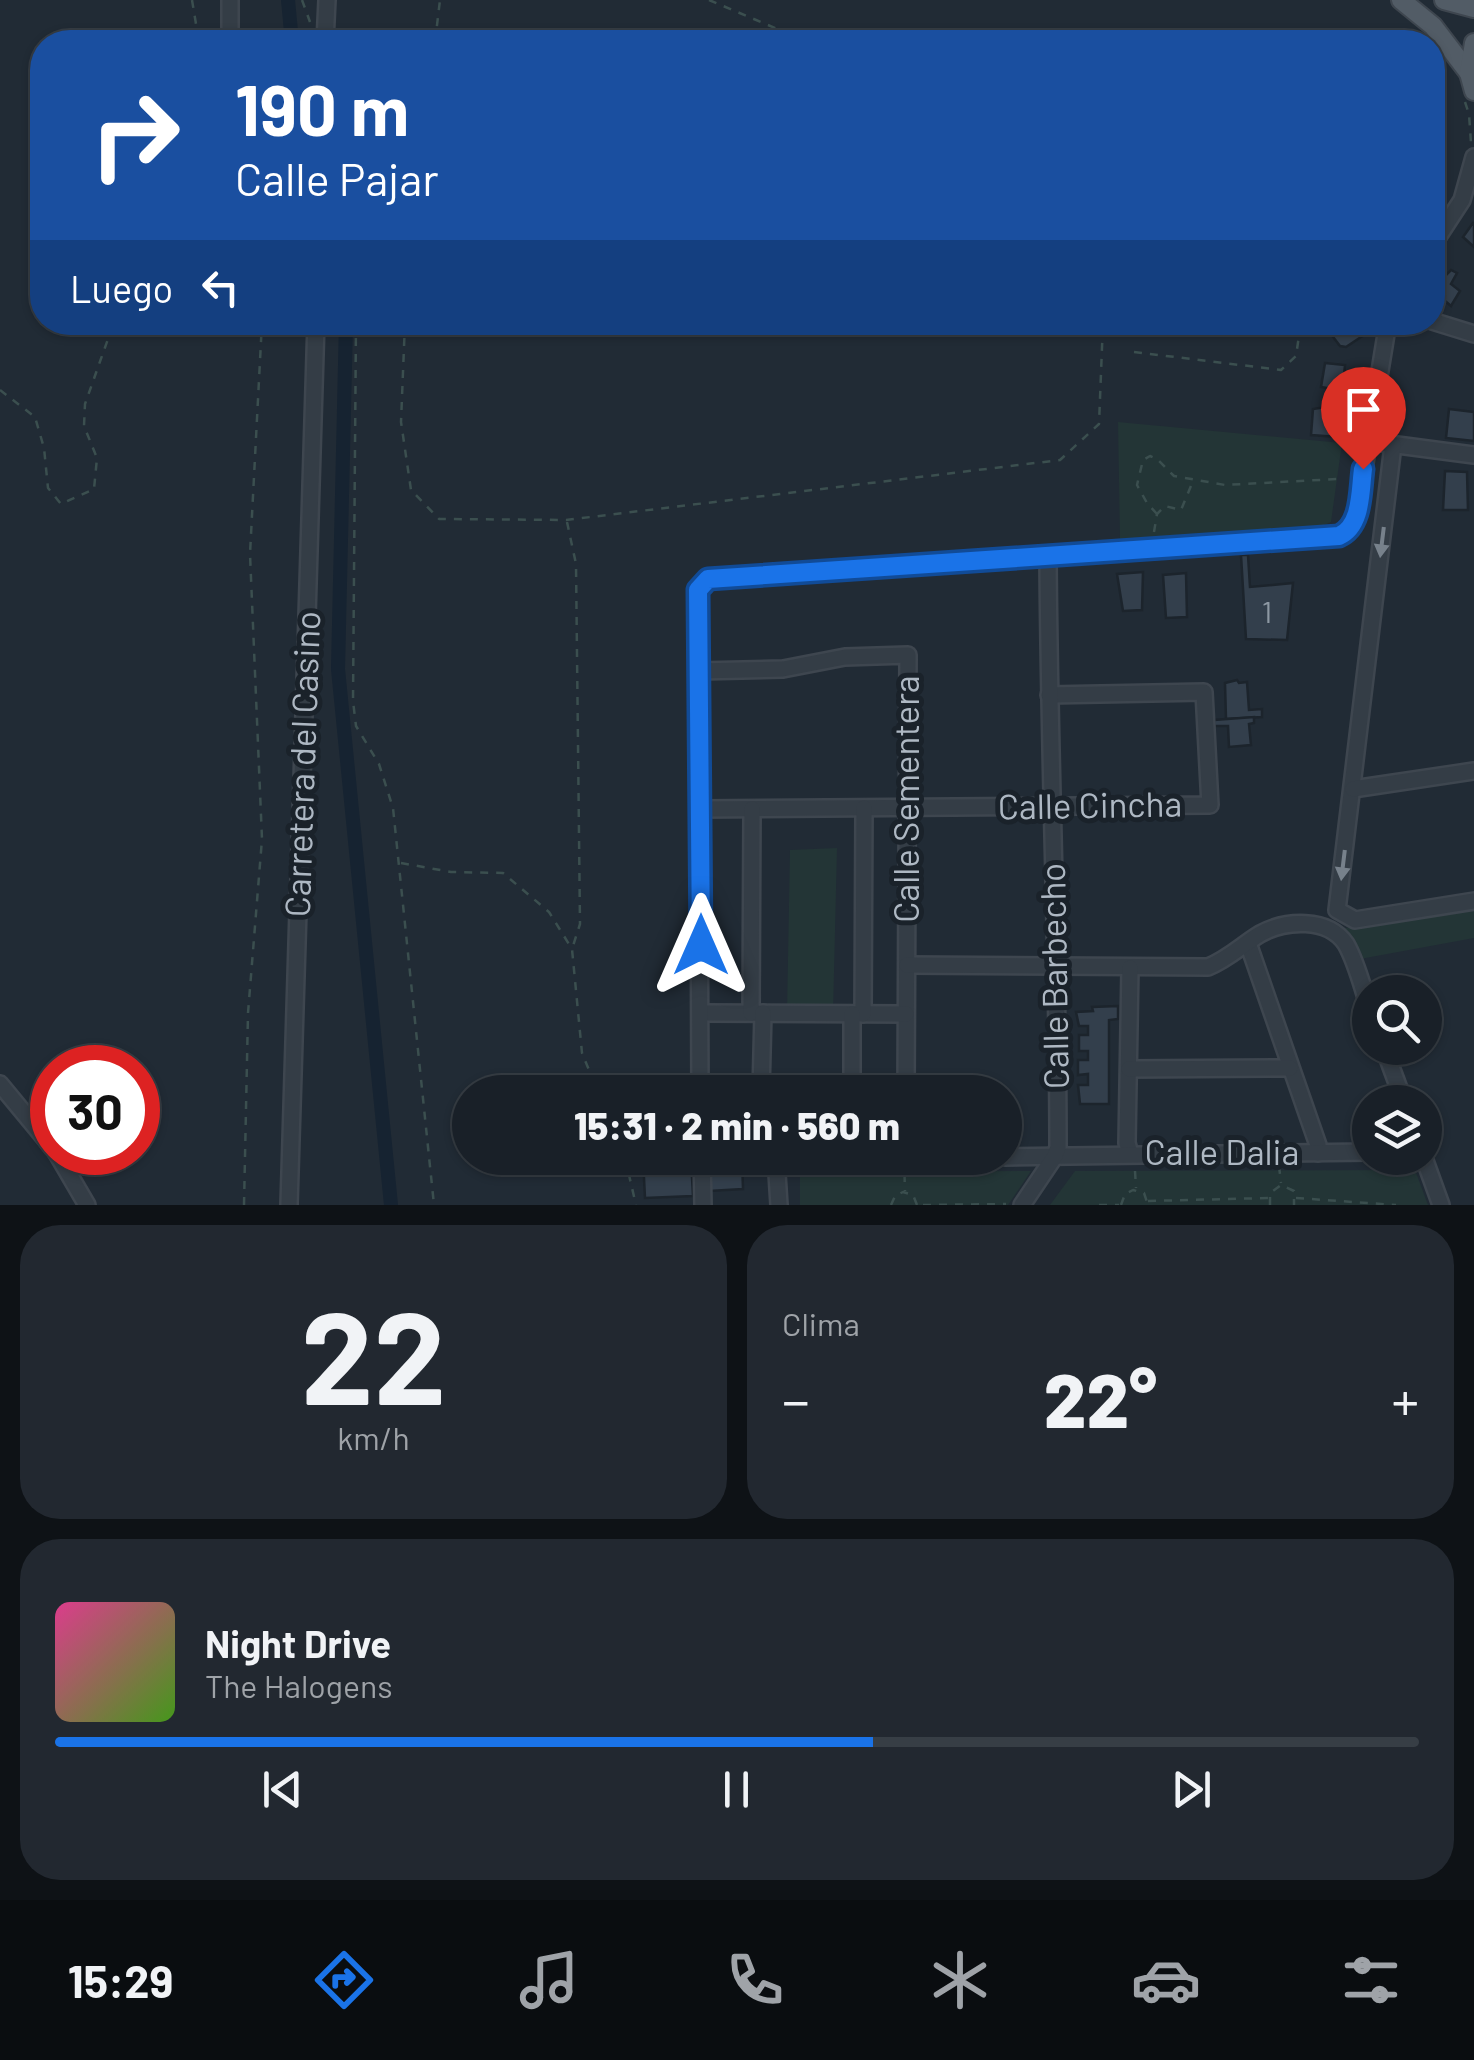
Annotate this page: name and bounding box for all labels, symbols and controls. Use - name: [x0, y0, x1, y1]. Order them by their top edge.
- text: 190 m: [235, 66, 409, 150]
- icon: right: [70, 70, 200, 200]
- text: Calle Pajar: [235, 151, 439, 205]
- icon: left: [193, 260, 248, 315]
- text: Luego: [70, 265, 173, 311]
- pin: [1321, 367, 1406, 470]
- icon: arrive: [1336, 382, 1391, 437]
- one-way arrow: [1374, 527, 1390, 558]
- house number: 1: [1262, 593, 1272, 629]
- street label: Carretera del Casino: [275, 610, 327, 918]
- street label: Calle Sementera: [884, 675, 926, 923]
- street label: Calle Cincha: [997, 781, 1183, 827]
- one-way arrow: [1334, 849, 1350, 881]
- street label: Calle Barbecho: [1030, 862, 1076, 1090]
- position arrow: [649, 893, 753, 997]
- map controls: [1352, 975, 1442, 1175]
- button: search: [1352, 975, 1442, 1065]
- speed limit sign: 30: [30, 1045, 160, 1175]
- button: layers: [1352, 1085, 1442, 1175]
- text: 15:31 · 2 min · 560 m: [574, 1102, 900, 1148]
- street label: Calle Dalia: [1145, 1130, 1299, 1172]
- text: 22: [301, 1275, 446, 1431]
- text: Clima: [782, 1304, 860, 1342]
- text: 22°: [1044, 1353, 1157, 1443]
- text: −: [782, 1366, 810, 1432]
- text: +: [1391, 1366, 1419, 1432]
- text: km/h: [337, 1418, 410, 1456]
- text: Night Drive: [205, 1620, 391, 1666]
- text: The Halogens: [205, 1666, 393, 1704]
- icon: previous: [255, 1762, 310, 1817]
- icon: pause: [709, 1762, 764, 1817]
- icon: next: [1164, 1762, 1219, 1817]
- icon: directions: [309, 1945, 379, 2015]
- icon: music: [514, 1945, 584, 2015]
- icon: phone: [720, 1945, 790, 2015]
- icon: climate: [925, 1945, 995, 2015]
- icon: car: [1131, 1945, 1201, 2015]
- icon: filters: [1336, 1945, 1406, 2015]
- text: 15:29: [68, 1953, 173, 2007]

